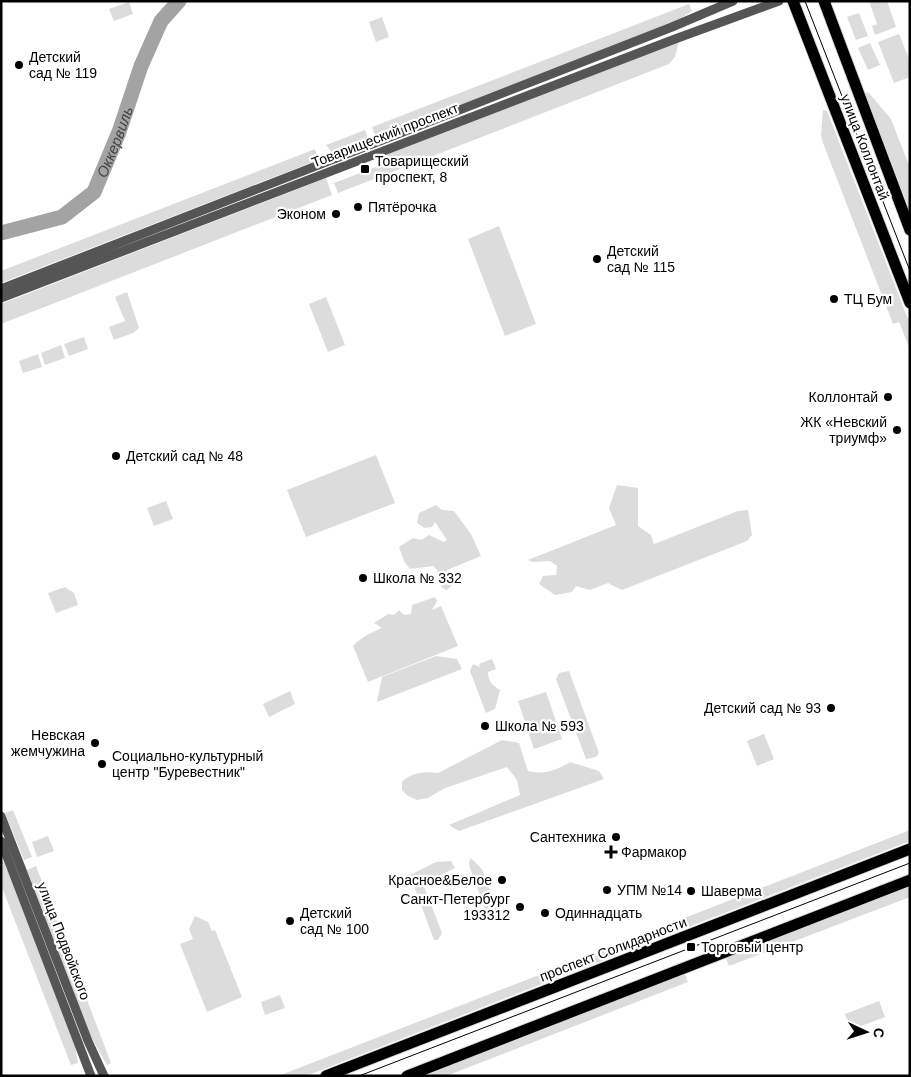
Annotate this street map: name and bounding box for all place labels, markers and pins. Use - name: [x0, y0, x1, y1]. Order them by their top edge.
- place label: Детский сад № 119: [29, 49, 97, 81]
- marker: Детский сад № 119: [13, 59, 25, 71]
- place label: Товарищеский проспект, 8: [375, 153, 469, 185]
- marker: Товарищеский проспект, 8: [359, 163, 371, 175]
- place label: Пятёрочка: [368, 199, 437, 215]
- marker: Пятёрочка: [352, 201, 364, 213]
- place label: Эконом: [277, 206, 326, 222]
- marker: Эконом: [330, 208, 342, 220]
- place label: Детский сад № 115: [607, 243, 675, 275]
- marker: Детский сад № 115: [591, 253, 603, 265]
- place label: ТЦ Бум: [844, 291, 892, 307]
- marker: ТЦ Бум: [828, 293, 840, 305]
- place label: Коллонтай: [808, 389, 878, 405]
- marker: Коллонтай: [882, 391, 894, 403]
- place label: ЖК «Невский триумф»: [800, 414, 887, 446]
- marker: ЖК «Невский триумф»: [891, 424, 903, 436]
- place label: Детский сад № 48: [126, 448, 243, 464]
- marker: Детский сад № 48: [110, 450, 122, 462]
- place label: Школа № 332: [373, 570, 462, 586]
- marker: Школа № 332: [357, 572, 369, 584]
- place label: Детский сад № 93: [704, 700, 821, 716]
- marker: Детский сад № 93: [825, 702, 837, 714]
- place label: Школа № 593: [495, 718, 584, 734]
- marker: Школа № 593: [479, 720, 491, 732]
- place label: Невская жемчужина: [11, 727, 85, 759]
- marker: Невская жемчужина: [89, 737, 101, 749]
- place label: Социально-культурный центр "Буревестник": [112, 748, 263, 780]
- marker: Социально-культурный центр "Буревестник": [96, 758, 108, 770]
- place label: Сантехника: [530, 829, 606, 845]
- marker: Сантехника: [610, 831, 622, 843]
- place label: Фармакор: [621, 844, 687, 860]
- marker: Фармакор: [605, 846, 617, 858]
- place label: Красное&Белое: [388, 872, 492, 888]
- marker: Красное&Белое: [496, 874, 508, 886]
- place label: УПМ №14: [617, 882, 682, 898]
- place label: Шаверма: [701, 883, 762, 899]
- marker: УПМ №14: [601, 884, 613, 896]
- marker: Шаверма: [685, 885, 697, 897]
- place label: Санкт-Петербург 193312: [400, 891, 510, 923]
- marker: Санкт-Петербург 193312: [514, 901, 526, 913]
- place label: Детский сад № 100: [300, 905, 369, 937]
- place label: Одиннадцать: [555, 905, 642, 921]
- marker: Одиннадцать: [539, 907, 551, 919]
- marker: Детский сад № 100: [284, 915, 296, 927]
- place label: Торговый центр: [701, 939, 804, 955]
- marker: Торговый центр: [685, 941, 697, 953]

